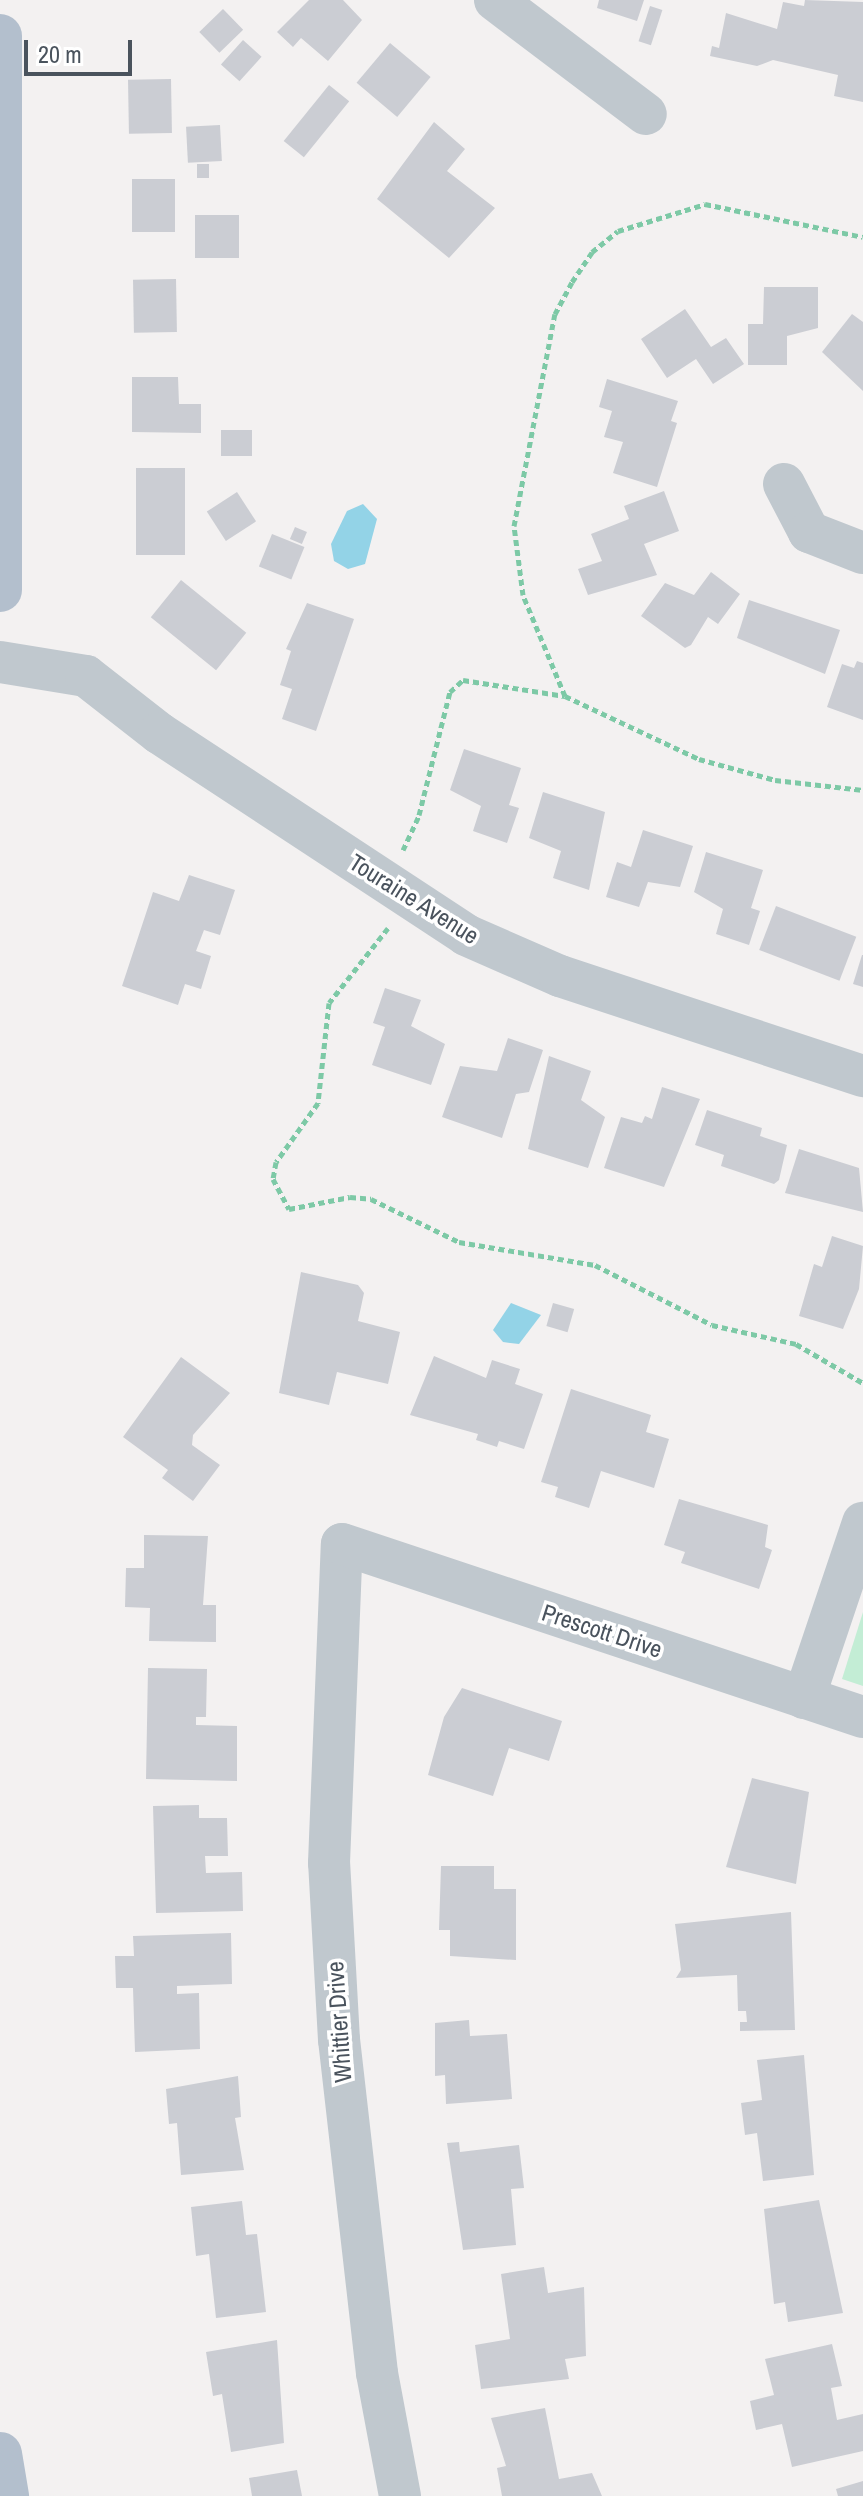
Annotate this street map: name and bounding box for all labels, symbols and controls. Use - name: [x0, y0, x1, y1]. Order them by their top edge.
- scale bar: [28, 24, 136, 74]
- text: 20 m: [38, 38, 82, 70]
- street label: Touraine Avenue: [343, 847, 485, 951]
- street label: Prescott Drive: [538, 1598, 666, 1664]
- street label: Whittier Drive: [320, 1960, 358, 2084]

